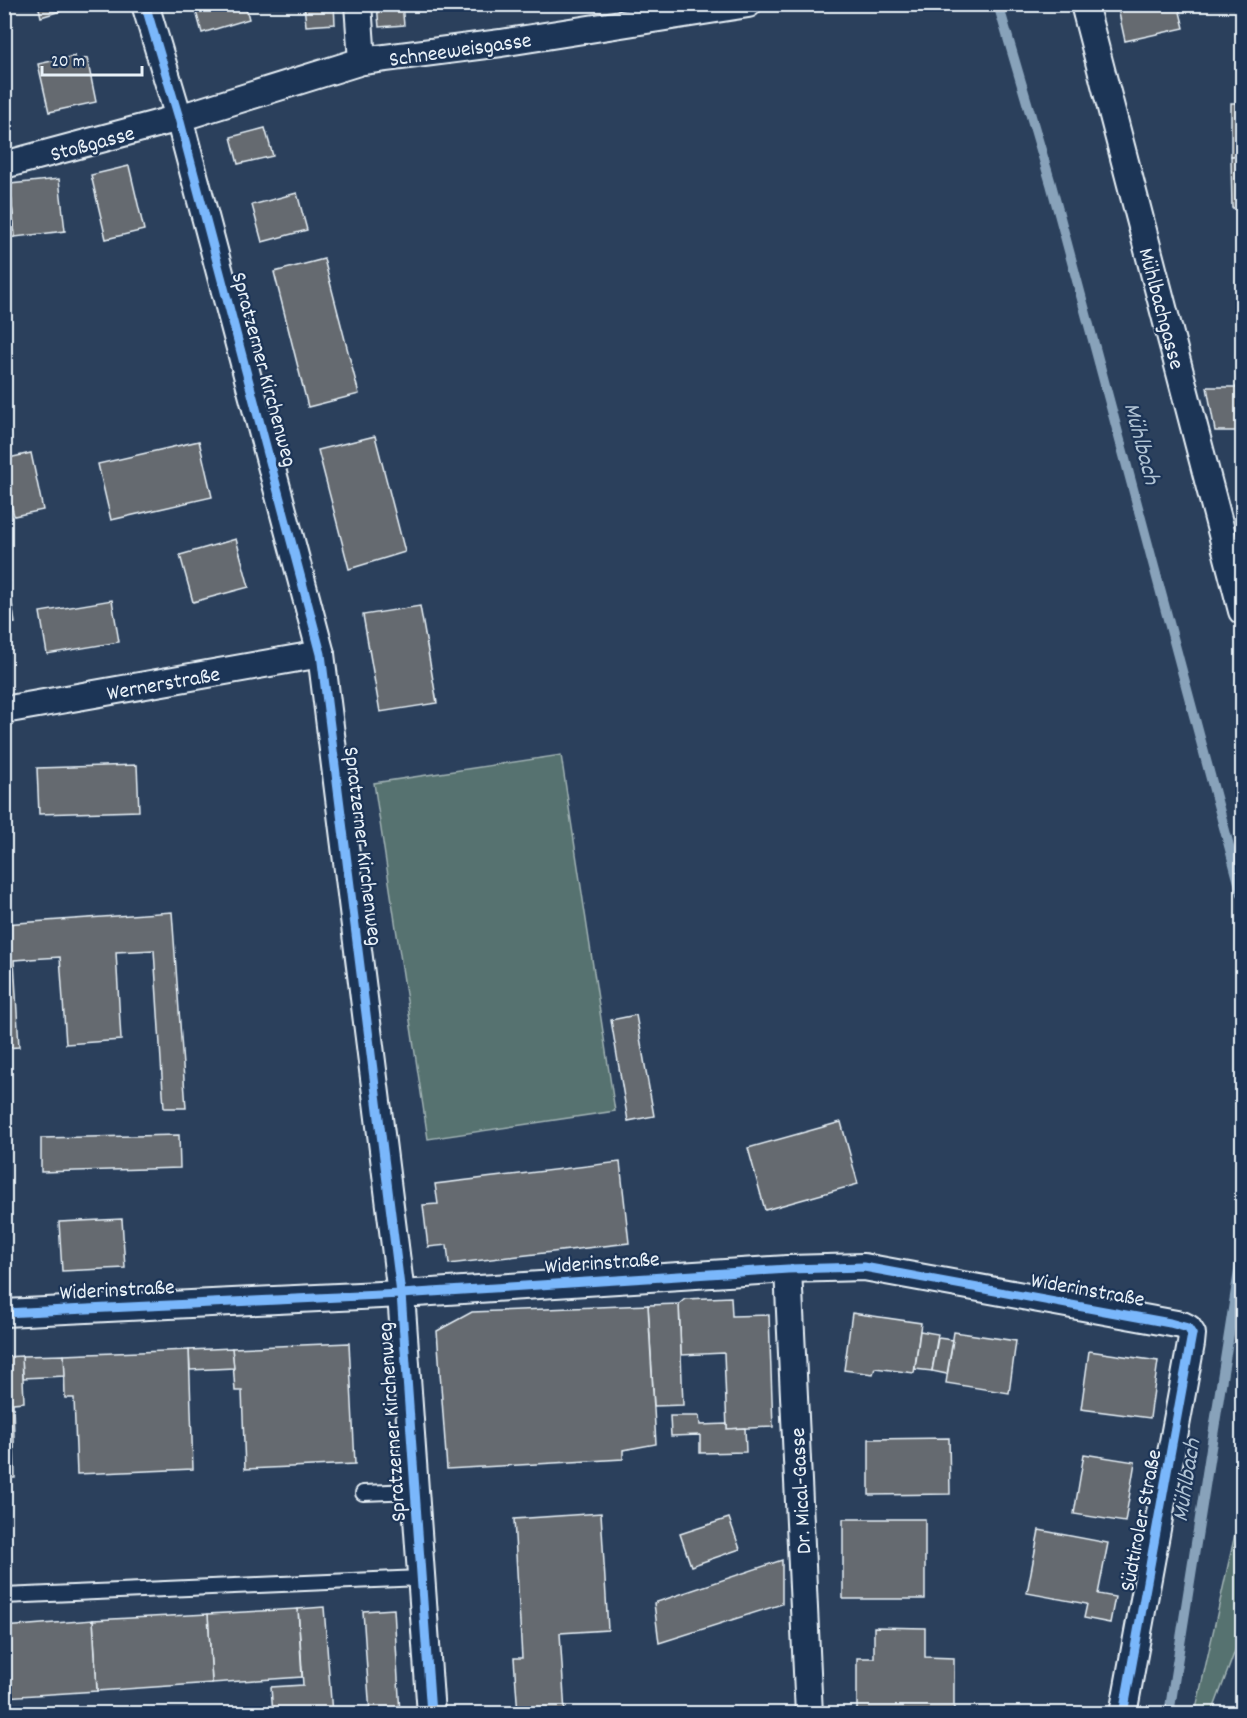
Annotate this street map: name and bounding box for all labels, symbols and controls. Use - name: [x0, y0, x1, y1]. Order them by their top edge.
- street label: Schneeweisgasse: [387, 26, 534, 77]
- scale bar: [42, 39, 142, 77]
- text: 20 m: [51, 50, 85, 75]
- street label: Stoßgasse: [47, 119, 139, 172]
- street label: Mühlbachgasse: [1129, 245, 1191, 373]
- street label: Spratzerner Kirchenweg: [222, 269, 304, 471]
- water label: Mühlbach: [1113, 399, 1168, 489]
- street label: Wernerstraße: [105, 660, 223, 711]
- street label: Spratzerner Kirchenweg: [334, 745, 389, 948]
- street label: Widerinstraße: [544, 1245, 661, 1284]
- street label: Widerinstraße: [1028, 1266, 1147, 1317]
- street label: Widerinstraße: [59, 1273, 175, 1310]
- street label: Spratzerner Kirchenweg: [371, 1321, 416, 1523]
- street label: Dr. Mical-Gasse: [784, 1427, 821, 1555]
- water label: Mühlbach: [1165, 1436, 1211, 1524]
- street label: Südtiroler Straße: [1113, 1447, 1171, 1594]

